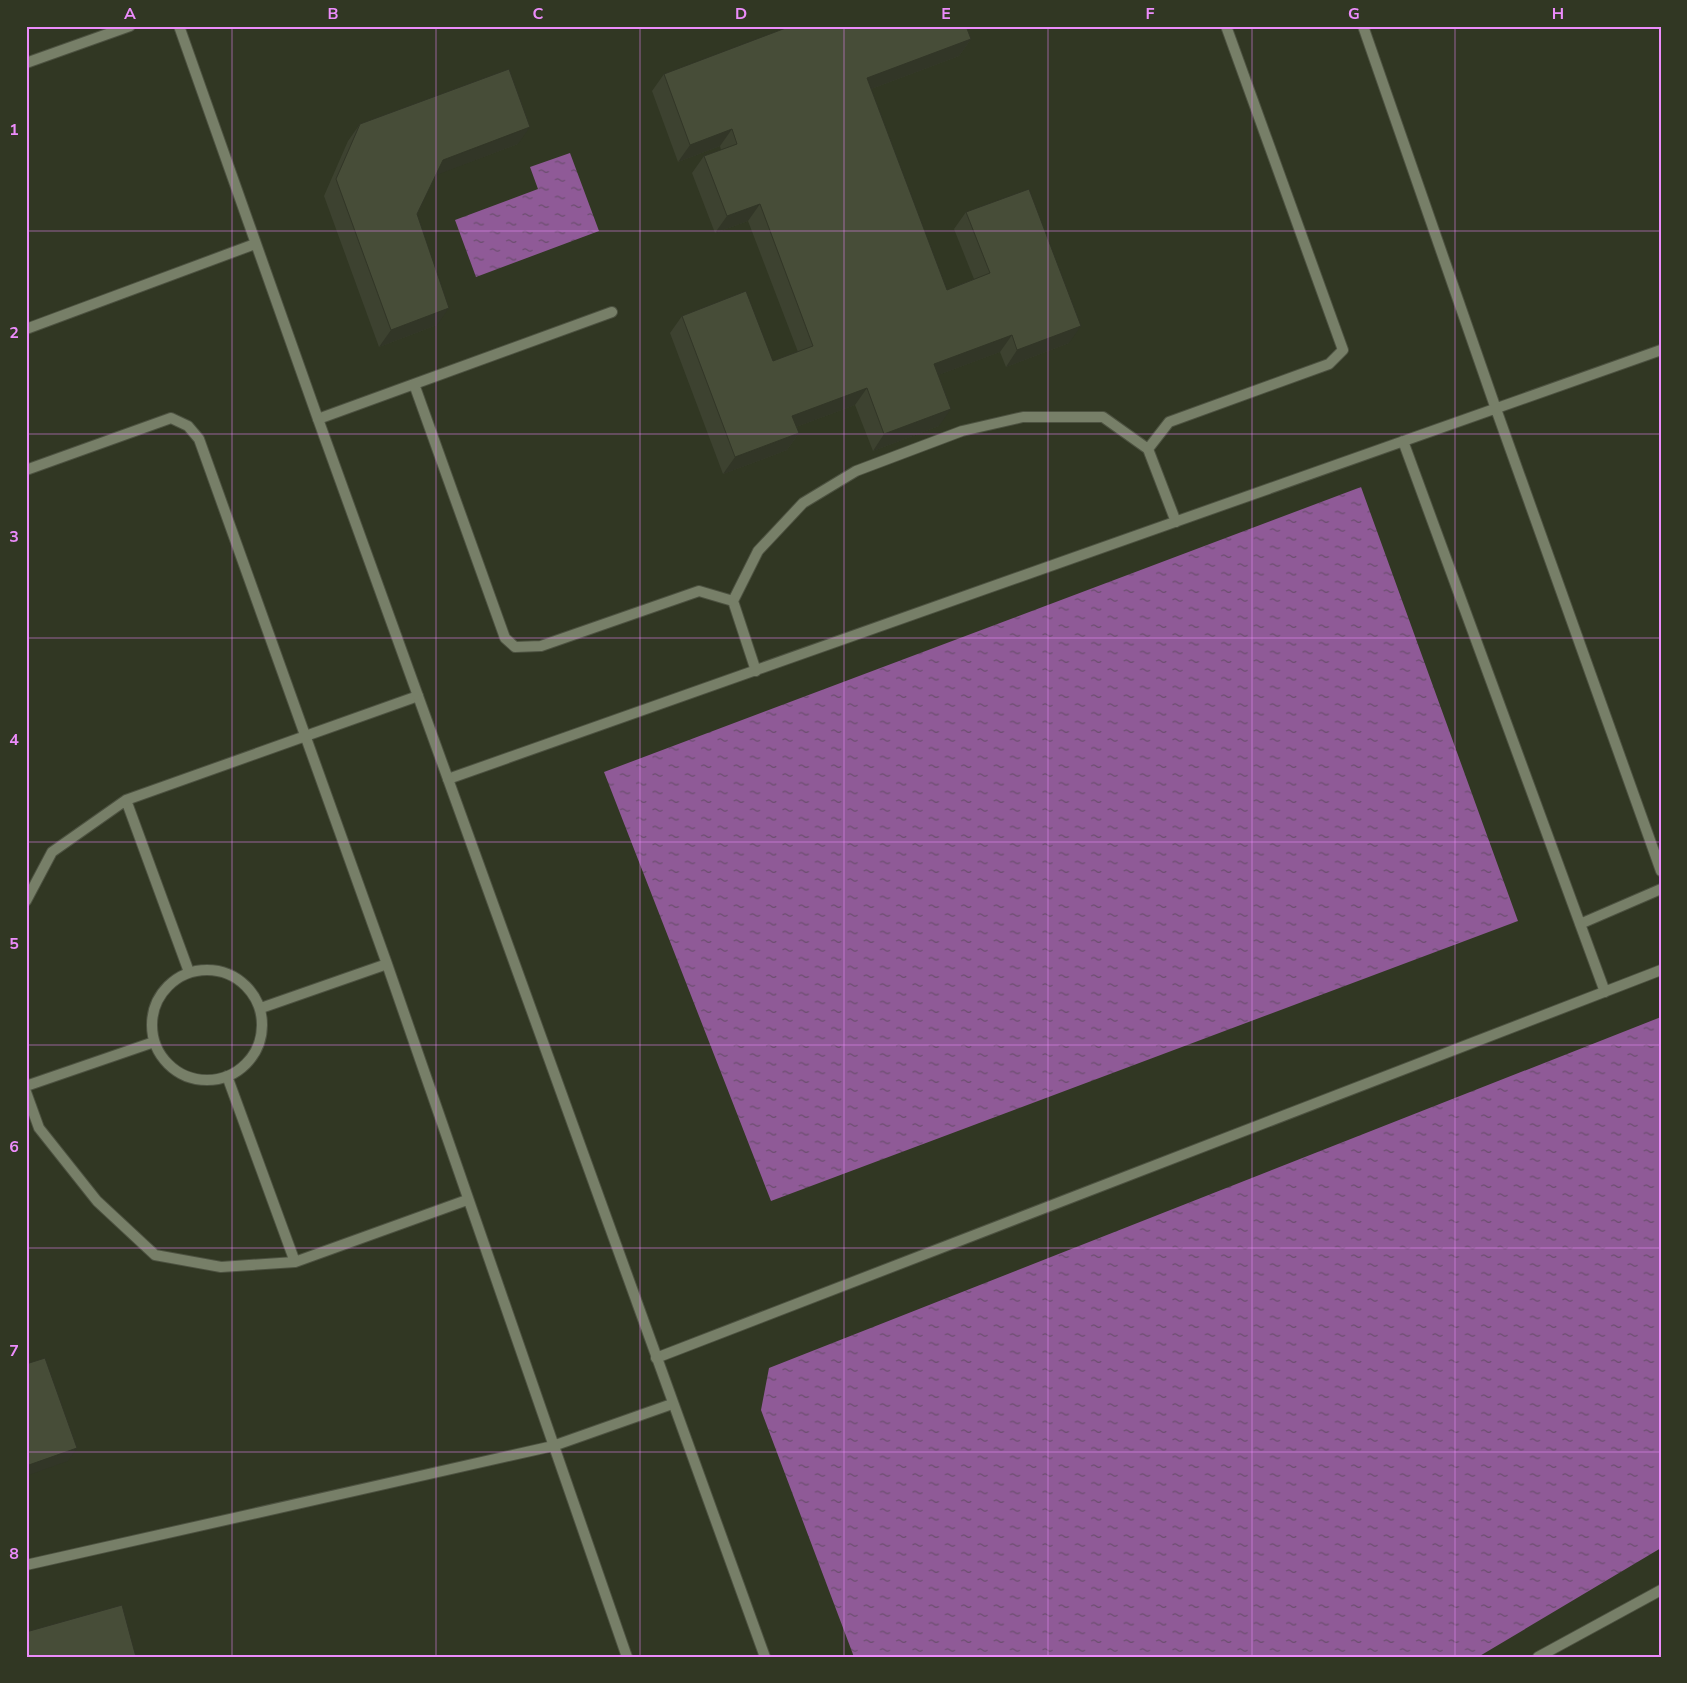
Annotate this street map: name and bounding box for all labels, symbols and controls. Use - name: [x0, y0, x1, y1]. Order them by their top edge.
- text: A: [124, 3, 136, 25]
- text: B: [327, 3, 339, 25]
- text: C: [533, 3, 544, 25]
- text: D: [735, 3, 747, 25]
- text: E: [941, 3, 951, 25]
- text: F: [1146, 3, 1155, 25]
- text: G: [1348, 3, 1360, 25]
- text: H: [1552, 3, 1564, 25]
- text: 1: [9, 119, 19, 141]
- text: 2: [9, 322, 19, 344]
- text: 3: [9, 526, 19, 548]
- text: 4: [9, 729, 19, 751]
- text: 5: [9, 933, 19, 955]
- text: 6: [9, 1136, 19, 1158]
- text: 7: [9, 1340, 19, 1362]
- text: 8: [9, 1543, 19, 1565]

